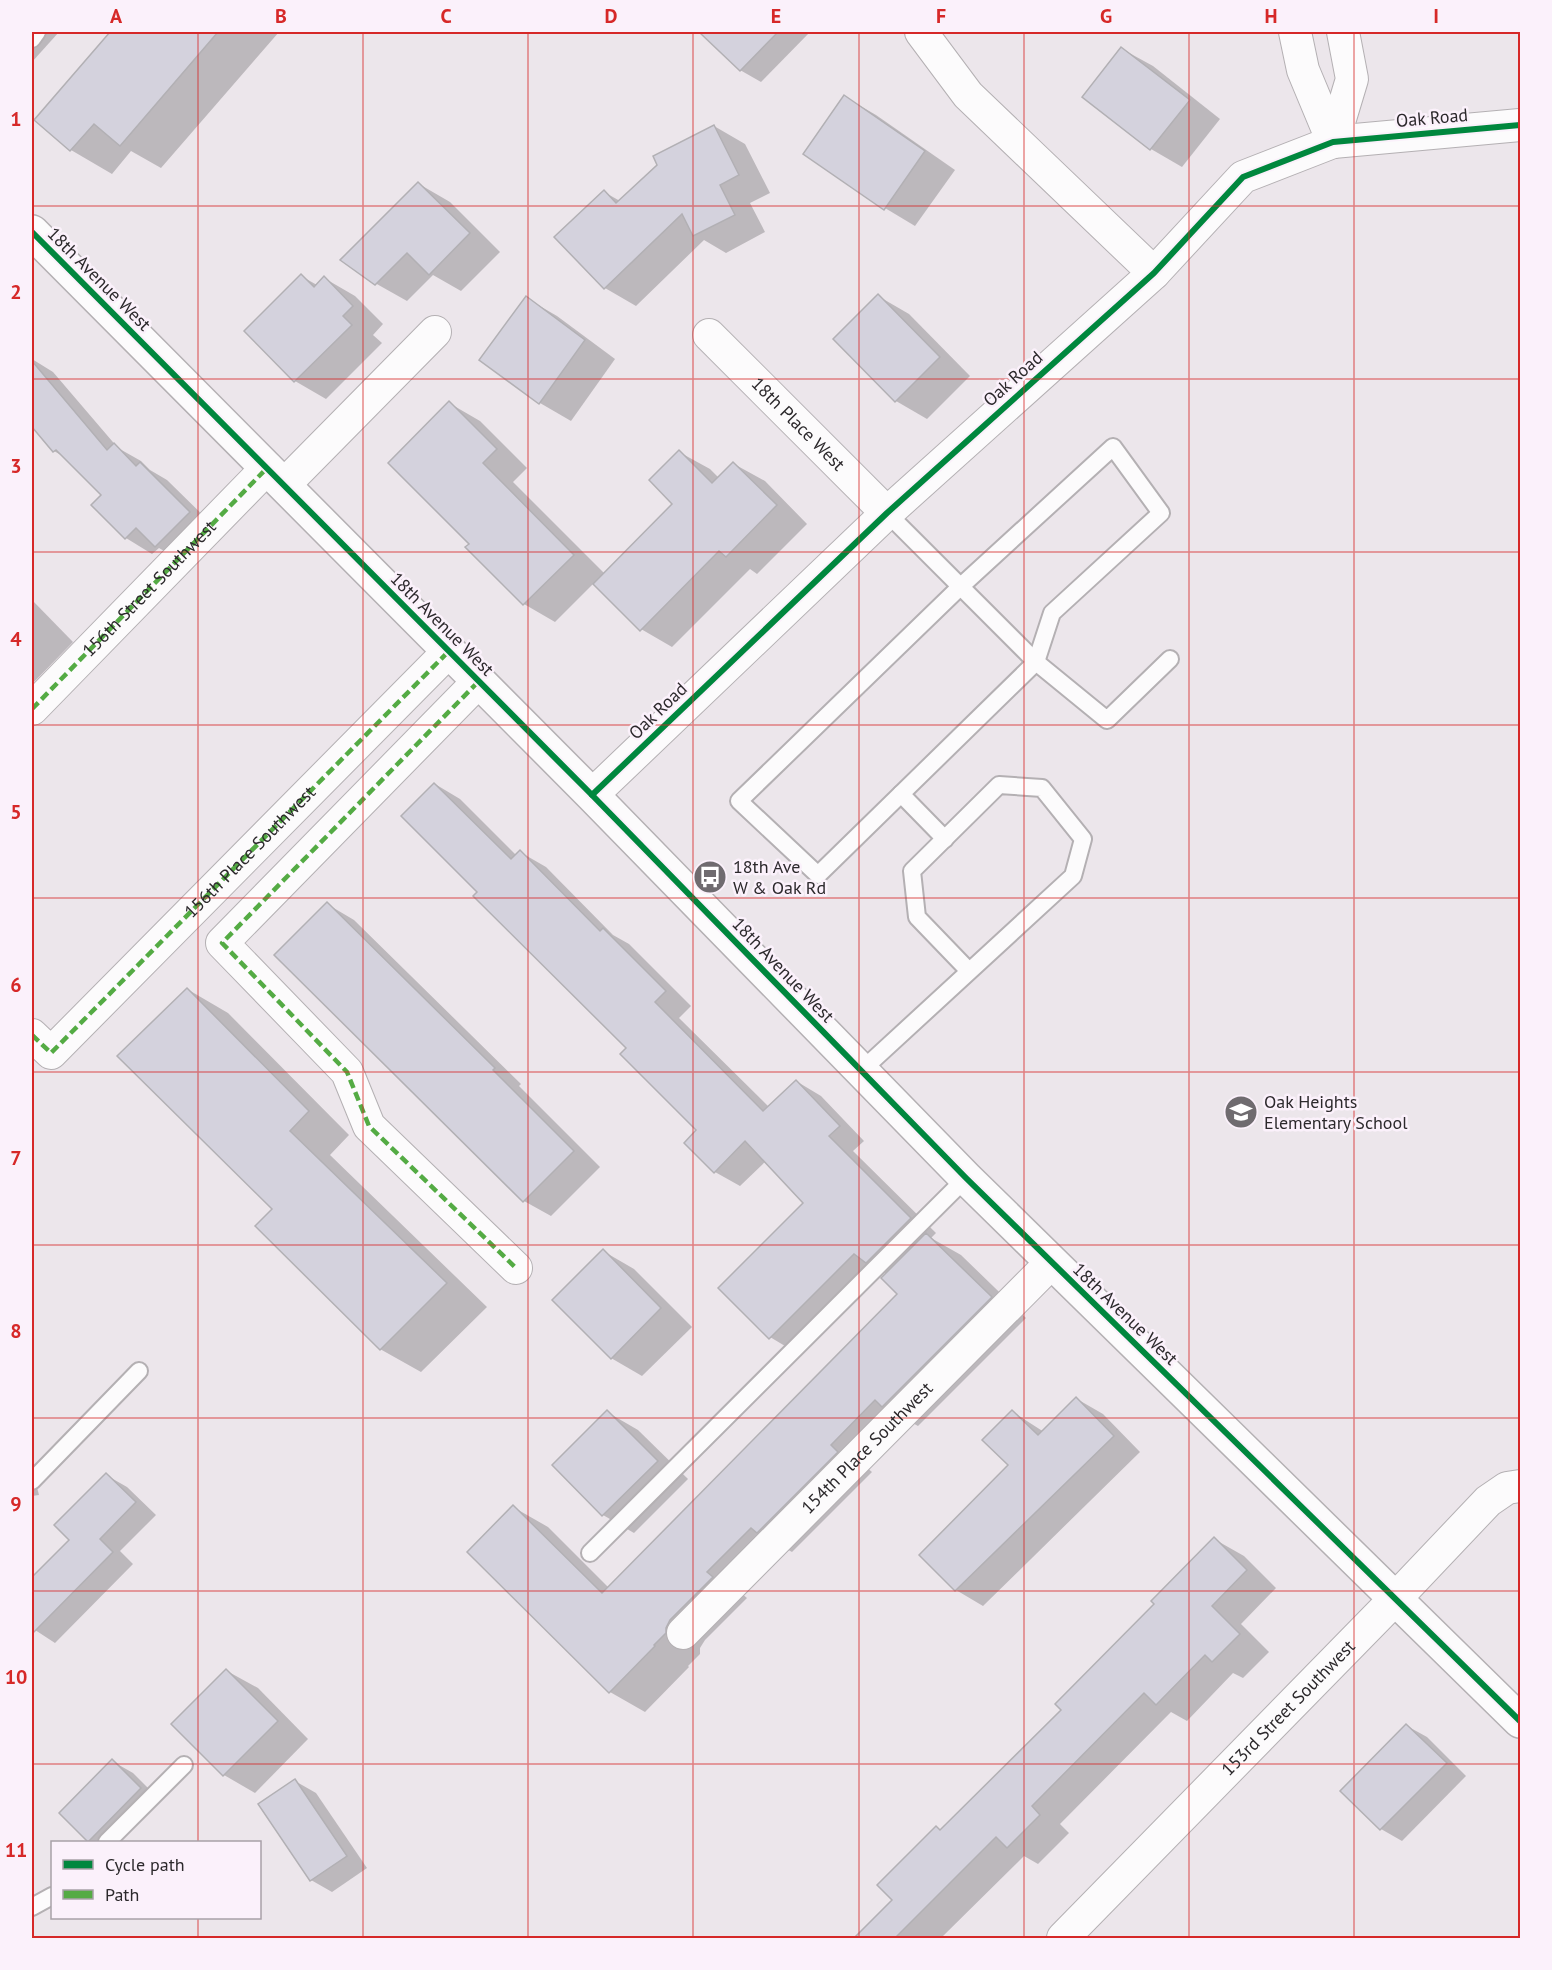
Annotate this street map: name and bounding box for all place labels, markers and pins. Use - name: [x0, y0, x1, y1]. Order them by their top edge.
- place label: 18th Ave W & Oak Rd: [733, 855, 826, 899]
- bus stop icon: 18th Ave W & Oak Rd: [692, 859, 728, 895]
- place label: Oak Heights Elementary School: [1264, 1090, 1408, 1134]
- school or university icon: Oak Heights Elementary School: [1223, 1094, 1259, 1130]

